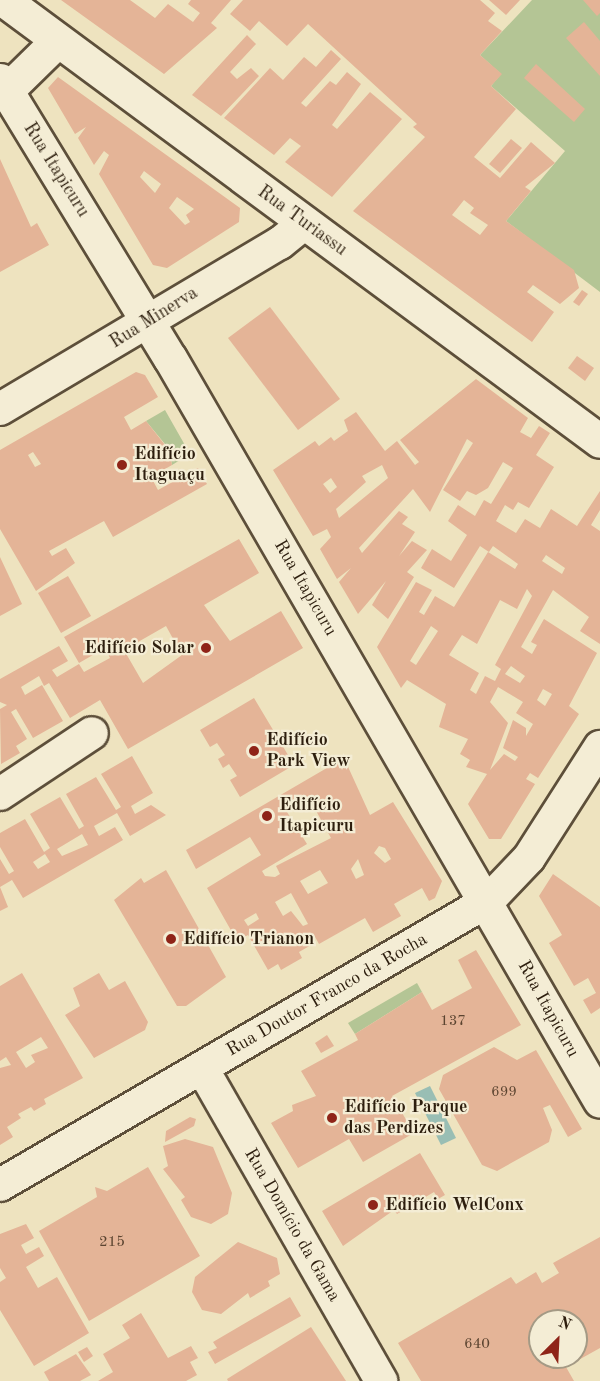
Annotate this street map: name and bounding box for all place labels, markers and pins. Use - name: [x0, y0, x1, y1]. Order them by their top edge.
- place label: Edifício Itaguaçu: [134, 444, 205, 486]
- marker: Edifício Itaguaçu: [115, 458, 129, 472]
- place label: Edifício Solar: [84, 637, 194, 659]
- marker: Edifício Solar: [199, 641, 213, 655]
- place label: Edifício Park View: [266, 730, 350, 772]
- marker: Edifício Park View: [247, 744, 261, 758]
- place label: Edifício Itapicuru: [279, 795, 354, 838]
- marker: Edifício Itapicuru: [260, 809, 274, 823]
- place label: Edifício Trianon: [183, 928, 314, 950]
- marker: Edifício Trianon: [164, 932, 178, 946]
- place label: Edifício Parque das Perdizes: [344, 1097, 468, 1140]
- marker: Edifício Parque das Perdizes: [325, 1111, 339, 1125]
- place label: Edifício WelConx: [385, 1194, 524, 1216]
- marker: Edifício WelConx: [366, 1198, 380, 1212]

